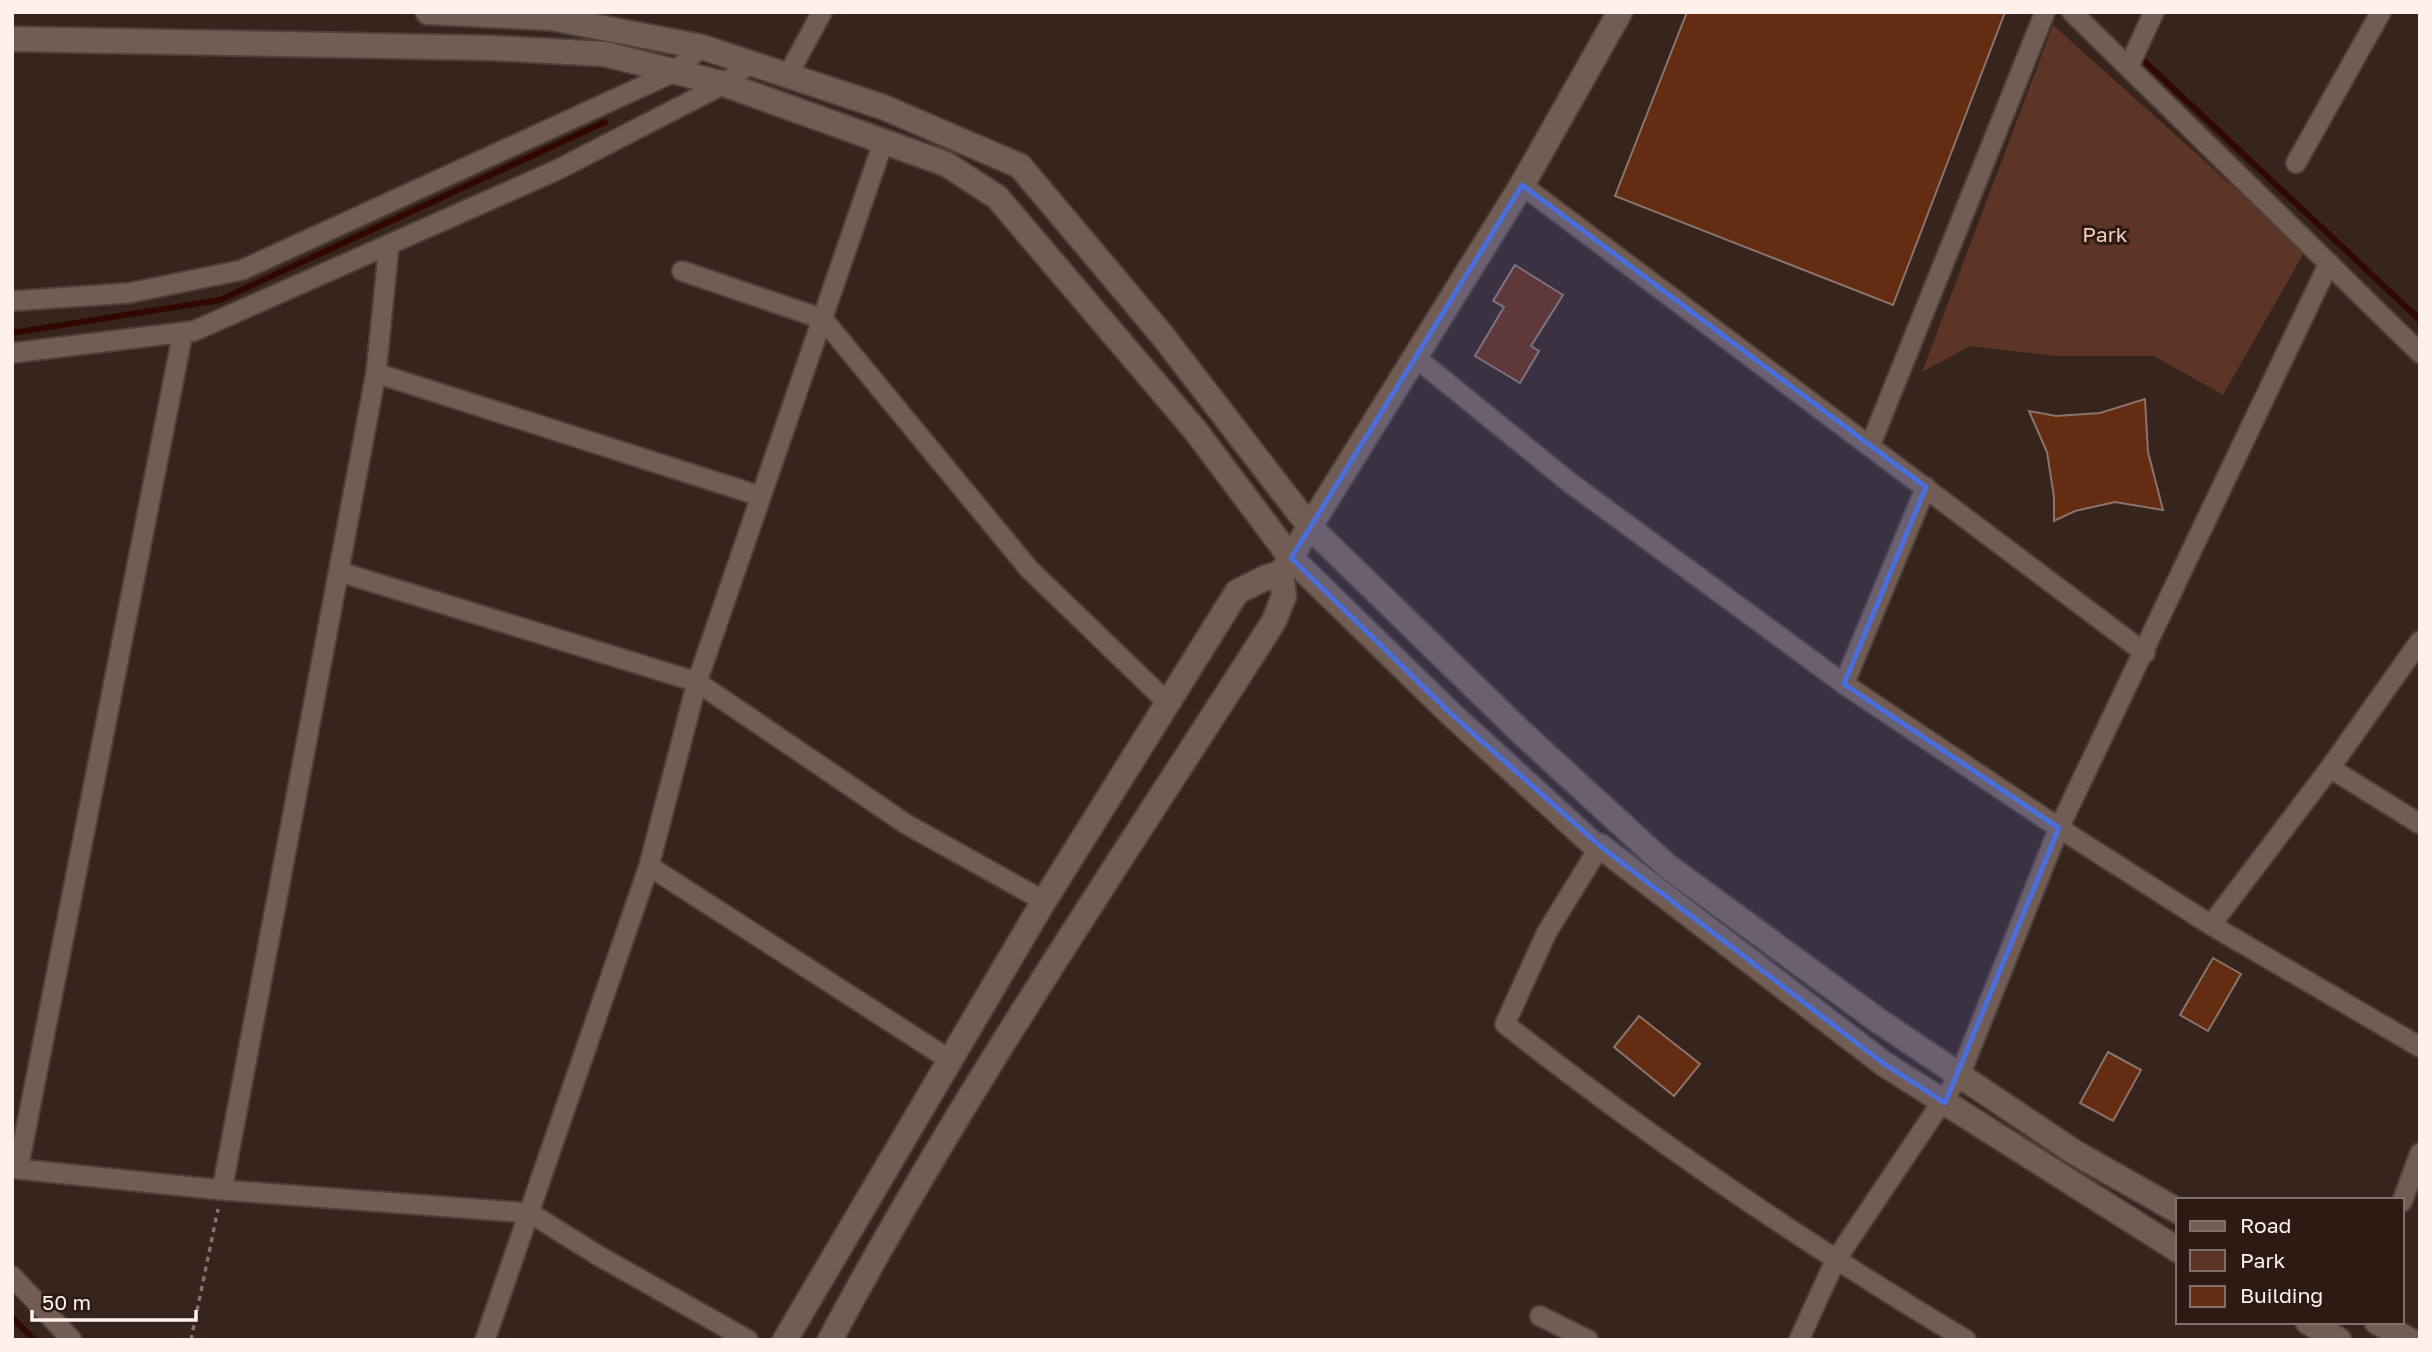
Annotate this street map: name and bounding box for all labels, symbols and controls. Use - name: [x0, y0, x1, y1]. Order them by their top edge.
- park label: Park: [2082, 221, 2128, 247]
- legend: [2176, 1198, 2404, 1324]
- text: Road: [2240, 1212, 2291, 1238]
- text: Park: [2240, 1247, 2286, 1273]
- scale bar: [32, 1278, 196, 1322]
- text: Building: [2240, 1282, 2323, 1308]
- text: 50 m: [42, 1289, 91, 1315]

